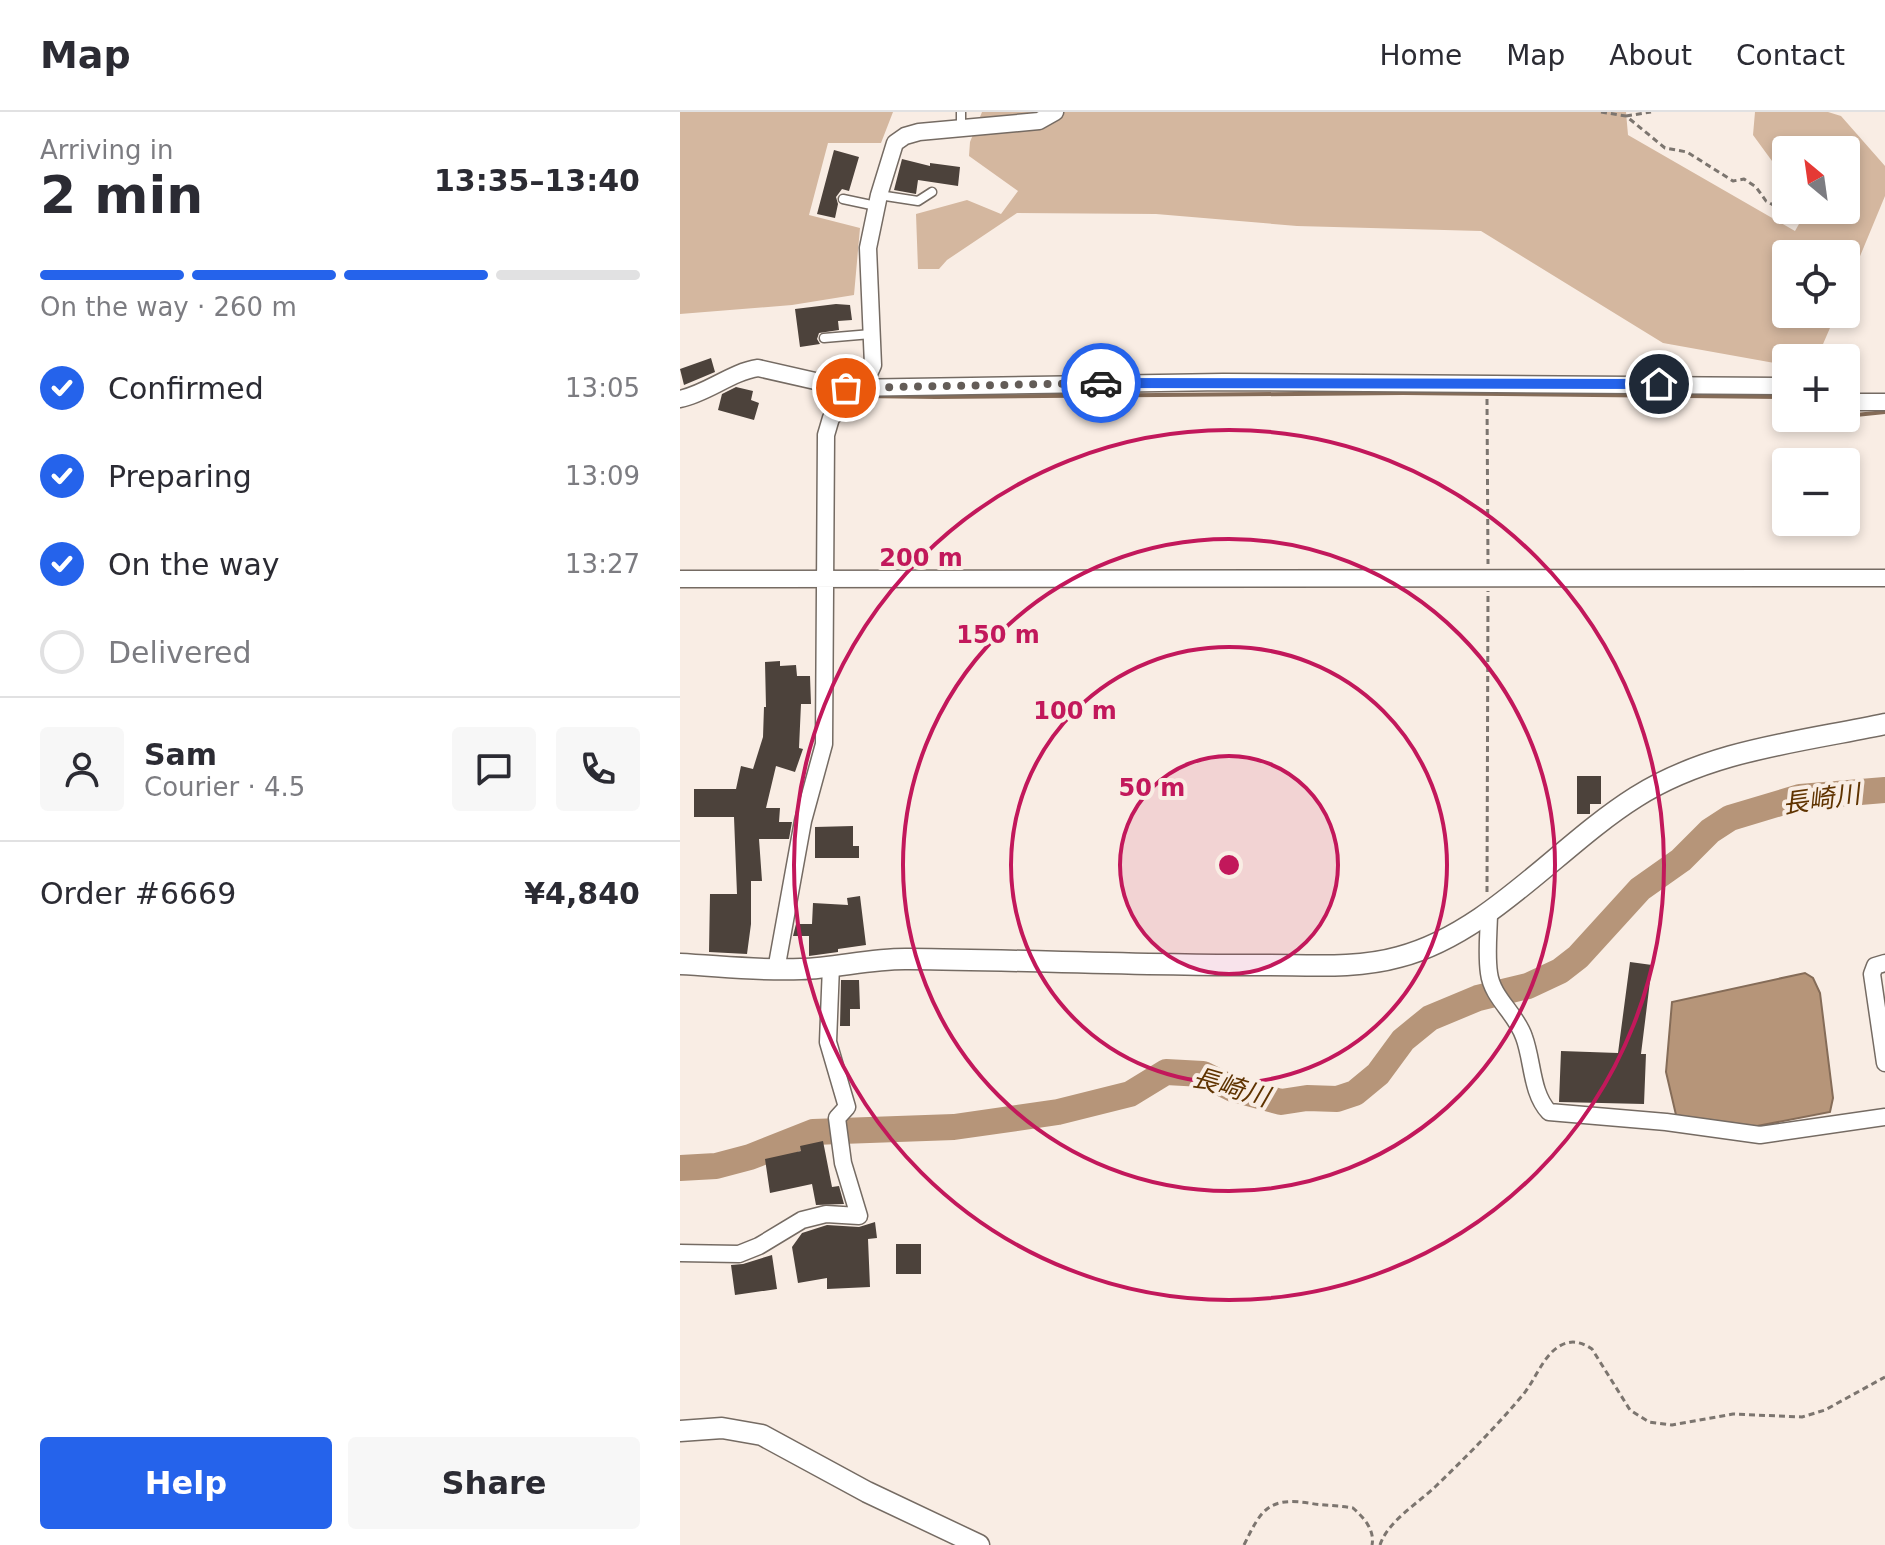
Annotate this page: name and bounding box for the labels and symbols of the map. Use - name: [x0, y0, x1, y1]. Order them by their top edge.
- north arrow: [1772, 136, 1860, 224]
- courier: [1061, 343, 1141, 423]
- pin: [1625, 350, 1693, 418]
- pin: [812, 354, 880, 422]
- text: 200 m: [879, 544, 963, 572]
- text: 150 m: [956, 621, 1040, 649]
- text: 100 m: [1033, 697, 1117, 725]
- text: 50 m: [1119, 774, 1185, 802]
- water label: 長崎川: [1780, 778, 1865, 819]
- centre of rings: [1215, 851, 1243, 879]
- water label: 長崎川: [1189, 1062, 1276, 1113]

